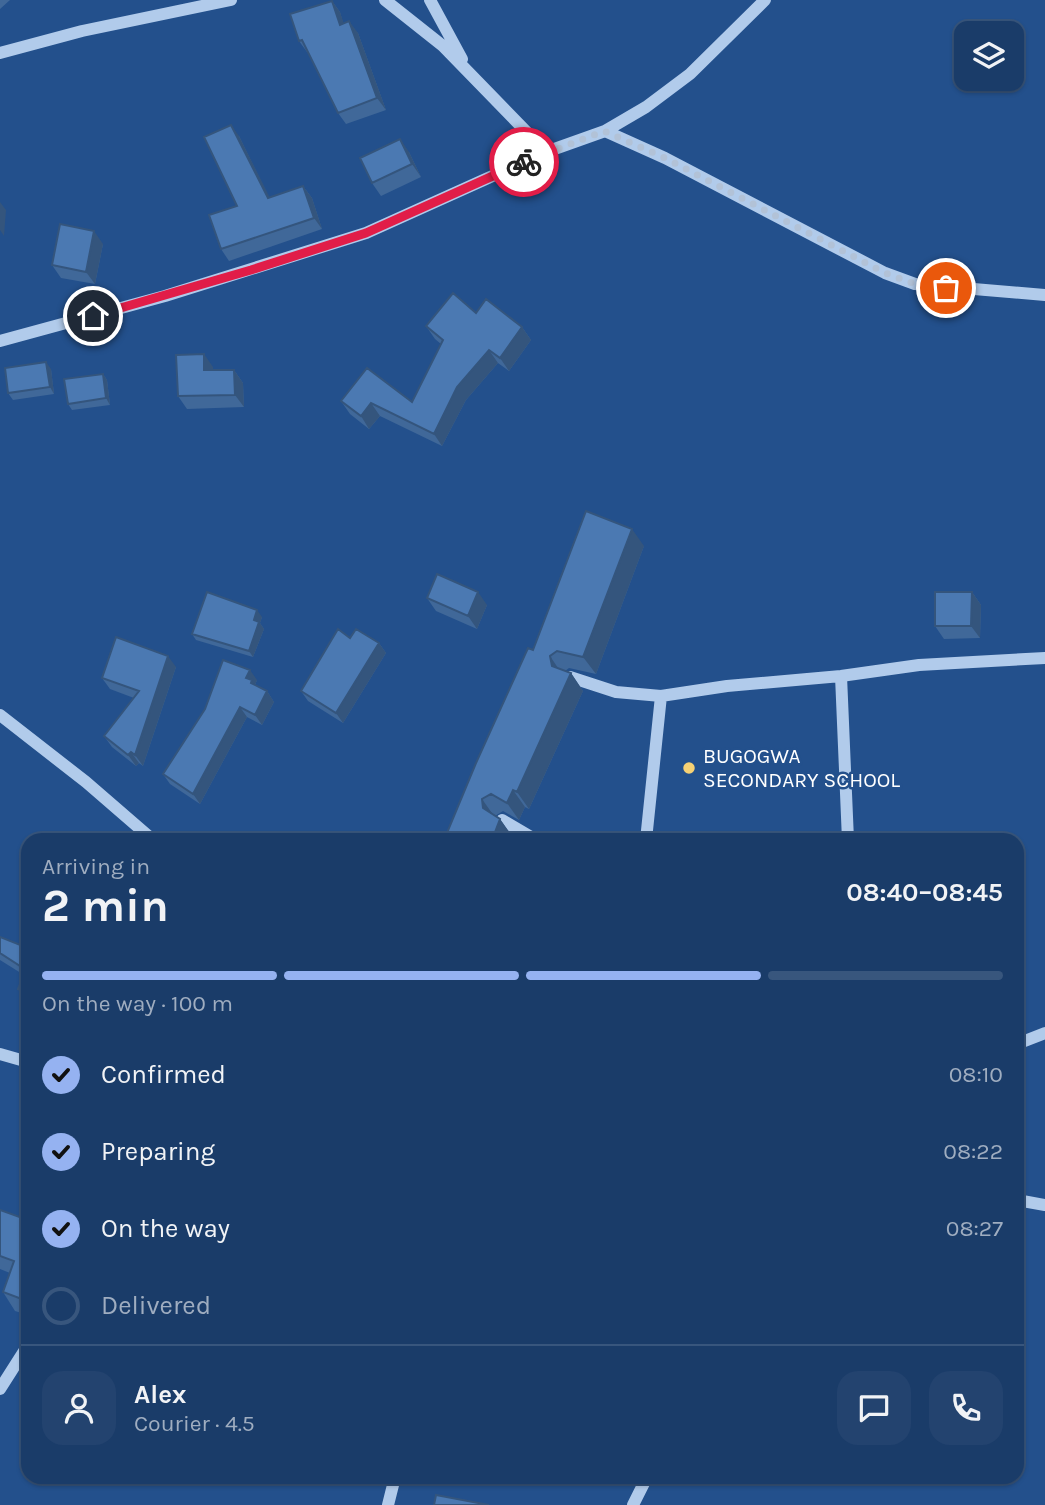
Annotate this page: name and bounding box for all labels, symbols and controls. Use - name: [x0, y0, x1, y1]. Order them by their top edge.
- map controls: [954, 21, 1024, 91]
- button: layers: [954, 21, 1024, 91]
- courier: [489, 127, 559, 197]
- icon: bike: [505, 143, 543, 181]
- pin: [916, 258, 976, 318]
- icon: bag: [927, 269, 965, 307]
- pin: [63, 286, 123, 346]
- icon: home: [74, 297, 112, 335]
- place label: BUGOGWA SECONDARY SCHOOL: [703, 744, 900, 792]
- marker: BUGOGWA SECONDARY SCHOOL: [681, 760, 697, 776]
- text: Arriving in: [42, 853, 150, 880]
- text: 08:40–08:45: [846, 877, 1003, 908]
- text: 2 min: [42, 879, 169, 933]
- text: On the way · 100 m: [42, 990, 233, 1017]
- icon: check: [42, 1056, 80, 1094]
- text: Confirmed: [101, 1059, 226, 1090]
- text: 08:10: [949, 1061, 1003, 1088]
- icon: check: [42, 1133, 80, 1171]
- text: Preparing: [101, 1136, 215, 1167]
- text: 08:22: [943, 1138, 1003, 1165]
- icon: check: [42, 1210, 80, 1248]
- text: On the way: [101, 1213, 230, 1244]
- text: 08:27: [946, 1215, 1003, 1242]
- text: Delivered: [101, 1290, 211, 1321]
- button: person: [42, 1371, 116, 1445]
- button: chat: [837, 1371, 911, 1445]
- button: phone: [929, 1371, 1003, 1445]
- text: Alex: [134, 1379, 186, 1410]
- text: Courier · 4.5: [134, 1410, 255, 1437]

